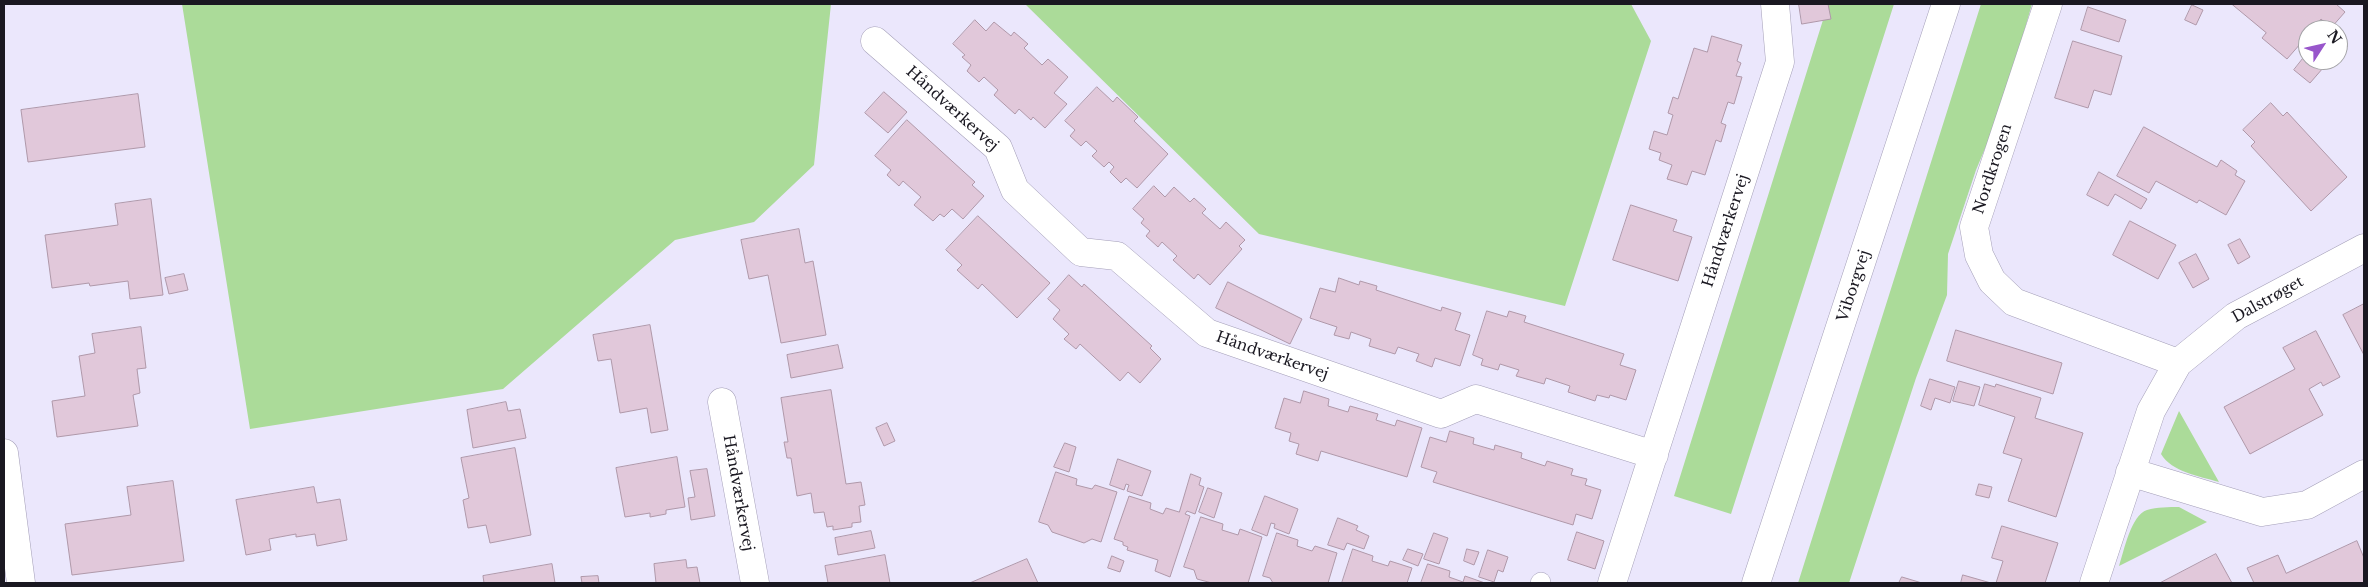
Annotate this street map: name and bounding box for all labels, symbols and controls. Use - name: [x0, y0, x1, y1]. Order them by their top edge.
- north arrow: [2298, 20, 2348, 70]
- text: N: [2323, 26, 2346, 48]
- street label: Håndværkervej: [902, 63, 1002, 155]
- street label: Nordkrogen: [1970, 122, 2016, 216]
- street label: Håndværkervej: [1699, 172, 1753, 290]
- street label: Viborgvej: [1834, 248, 1874, 324]
- street label: Dalstrøget: [2229, 273, 2307, 327]
- street label: Håndværkervej: [1213, 328, 1331, 384]
- street label: Håndværkervej: [719, 433, 757, 553]

